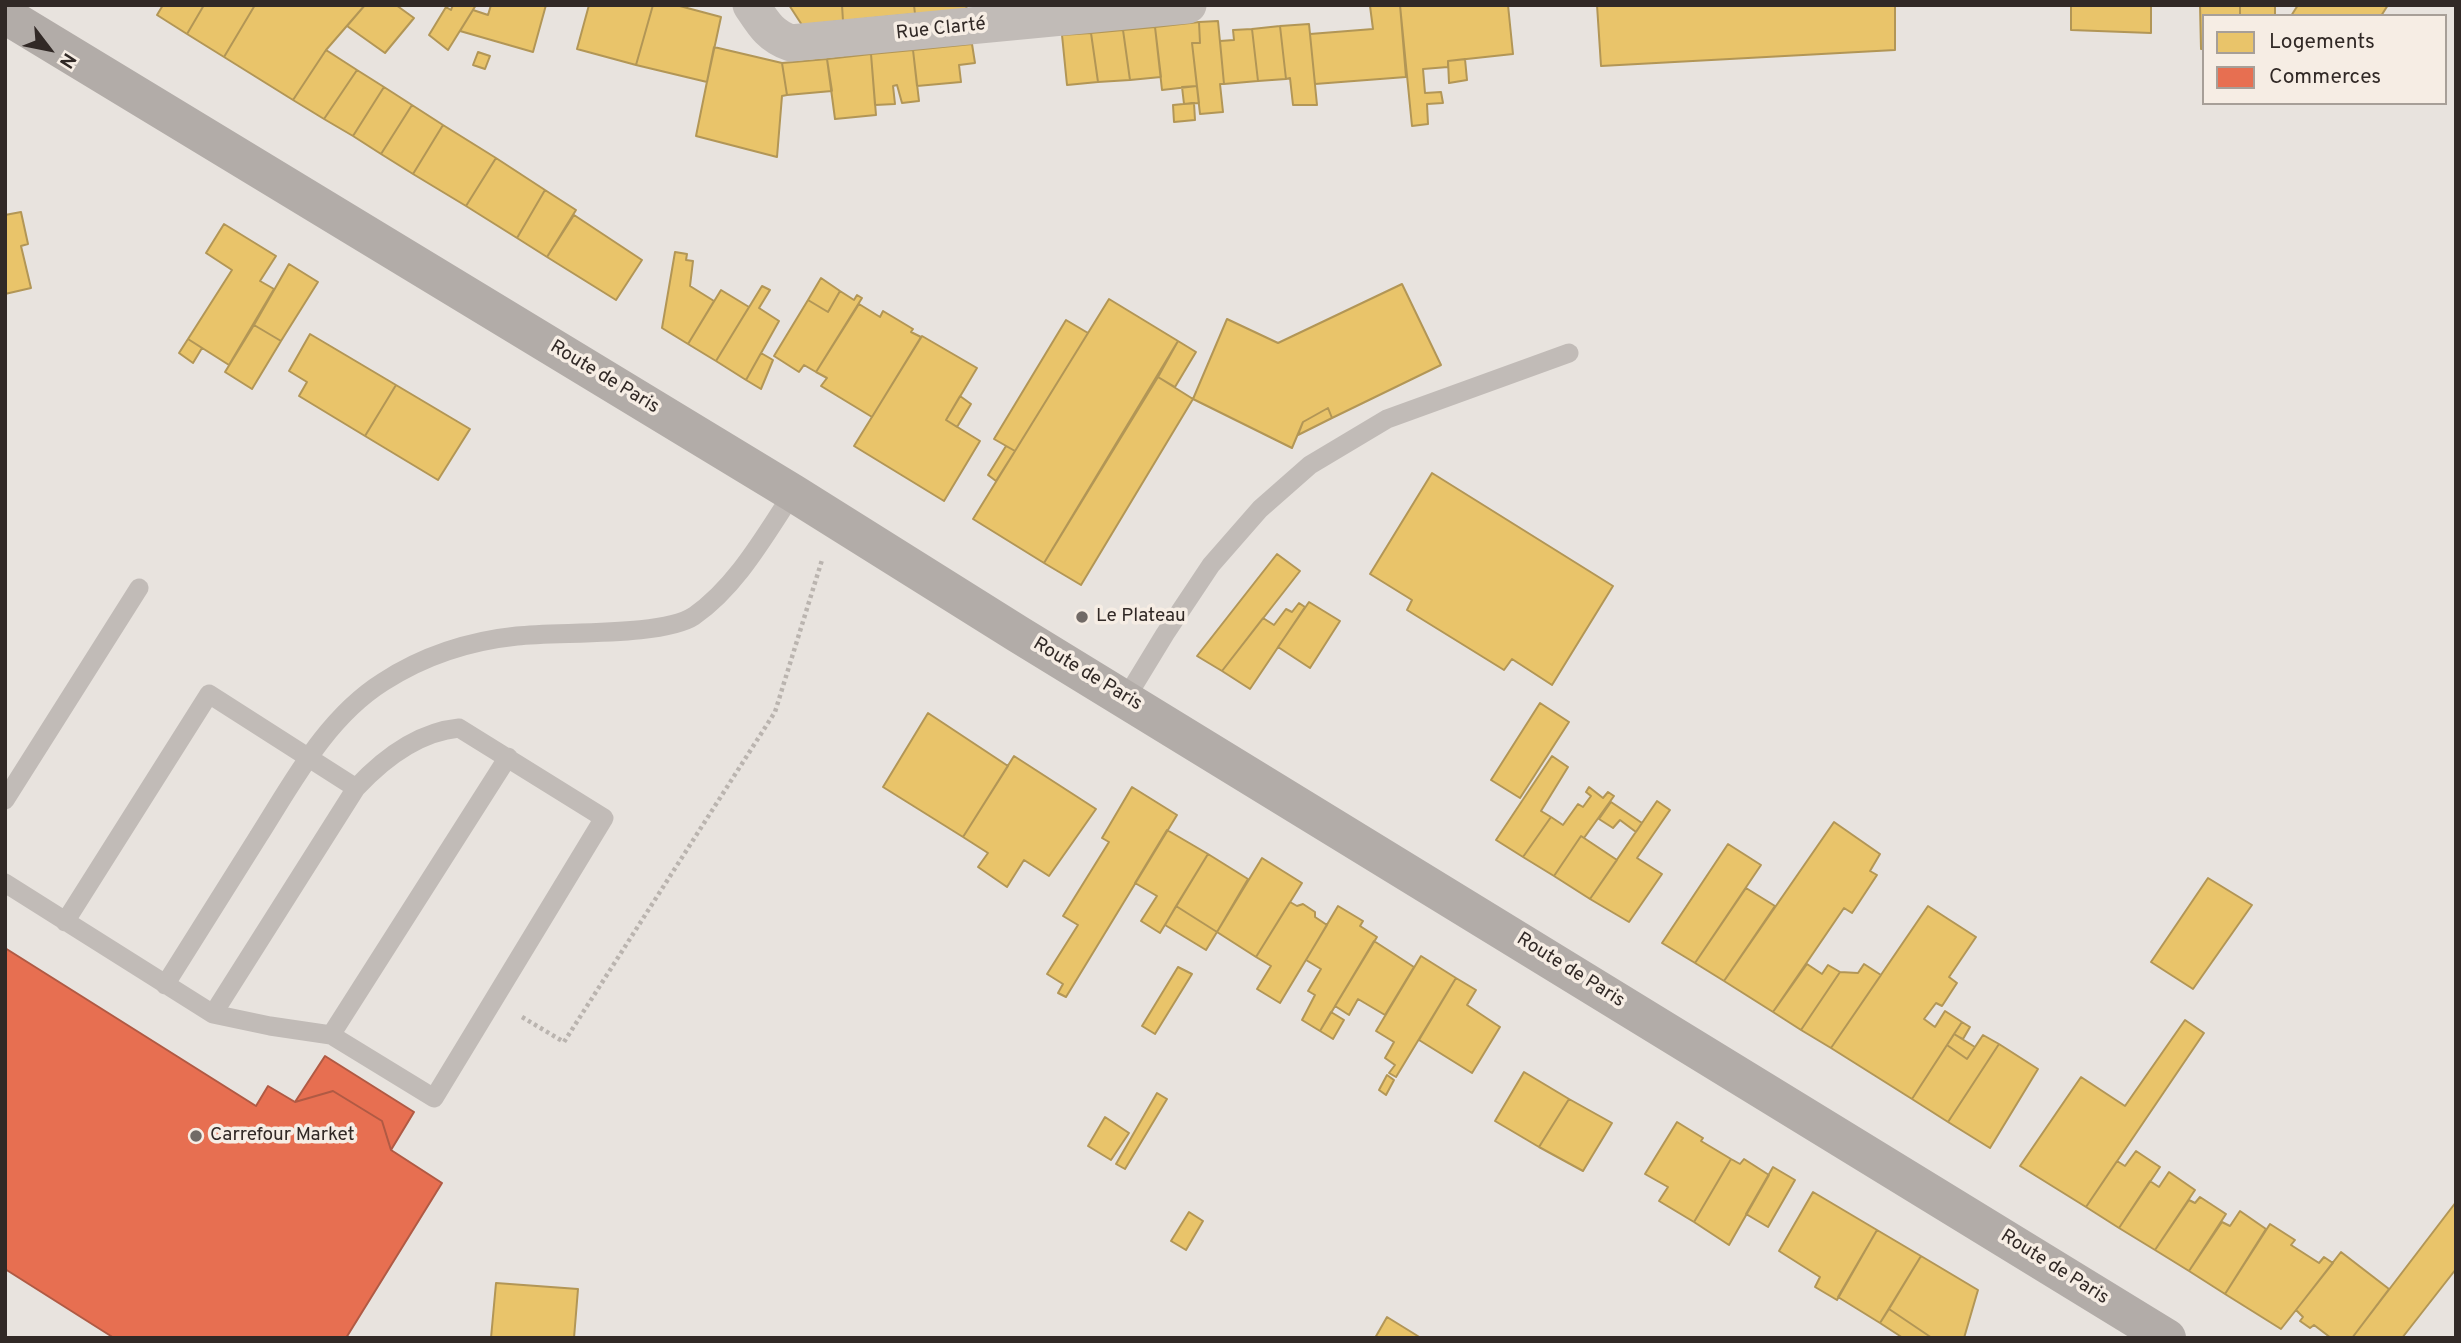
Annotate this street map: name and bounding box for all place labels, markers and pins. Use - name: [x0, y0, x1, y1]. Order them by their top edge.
- place label: Le Plateau: [1096, 606, 1186, 628]
- marker: Le Plateau: [1074, 609, 1090, 625]
- place label: Carrefour Market: [210, 1125, 355, 1147]
- marker: Carrefour Market: [188, 1128, 204, 1144]

